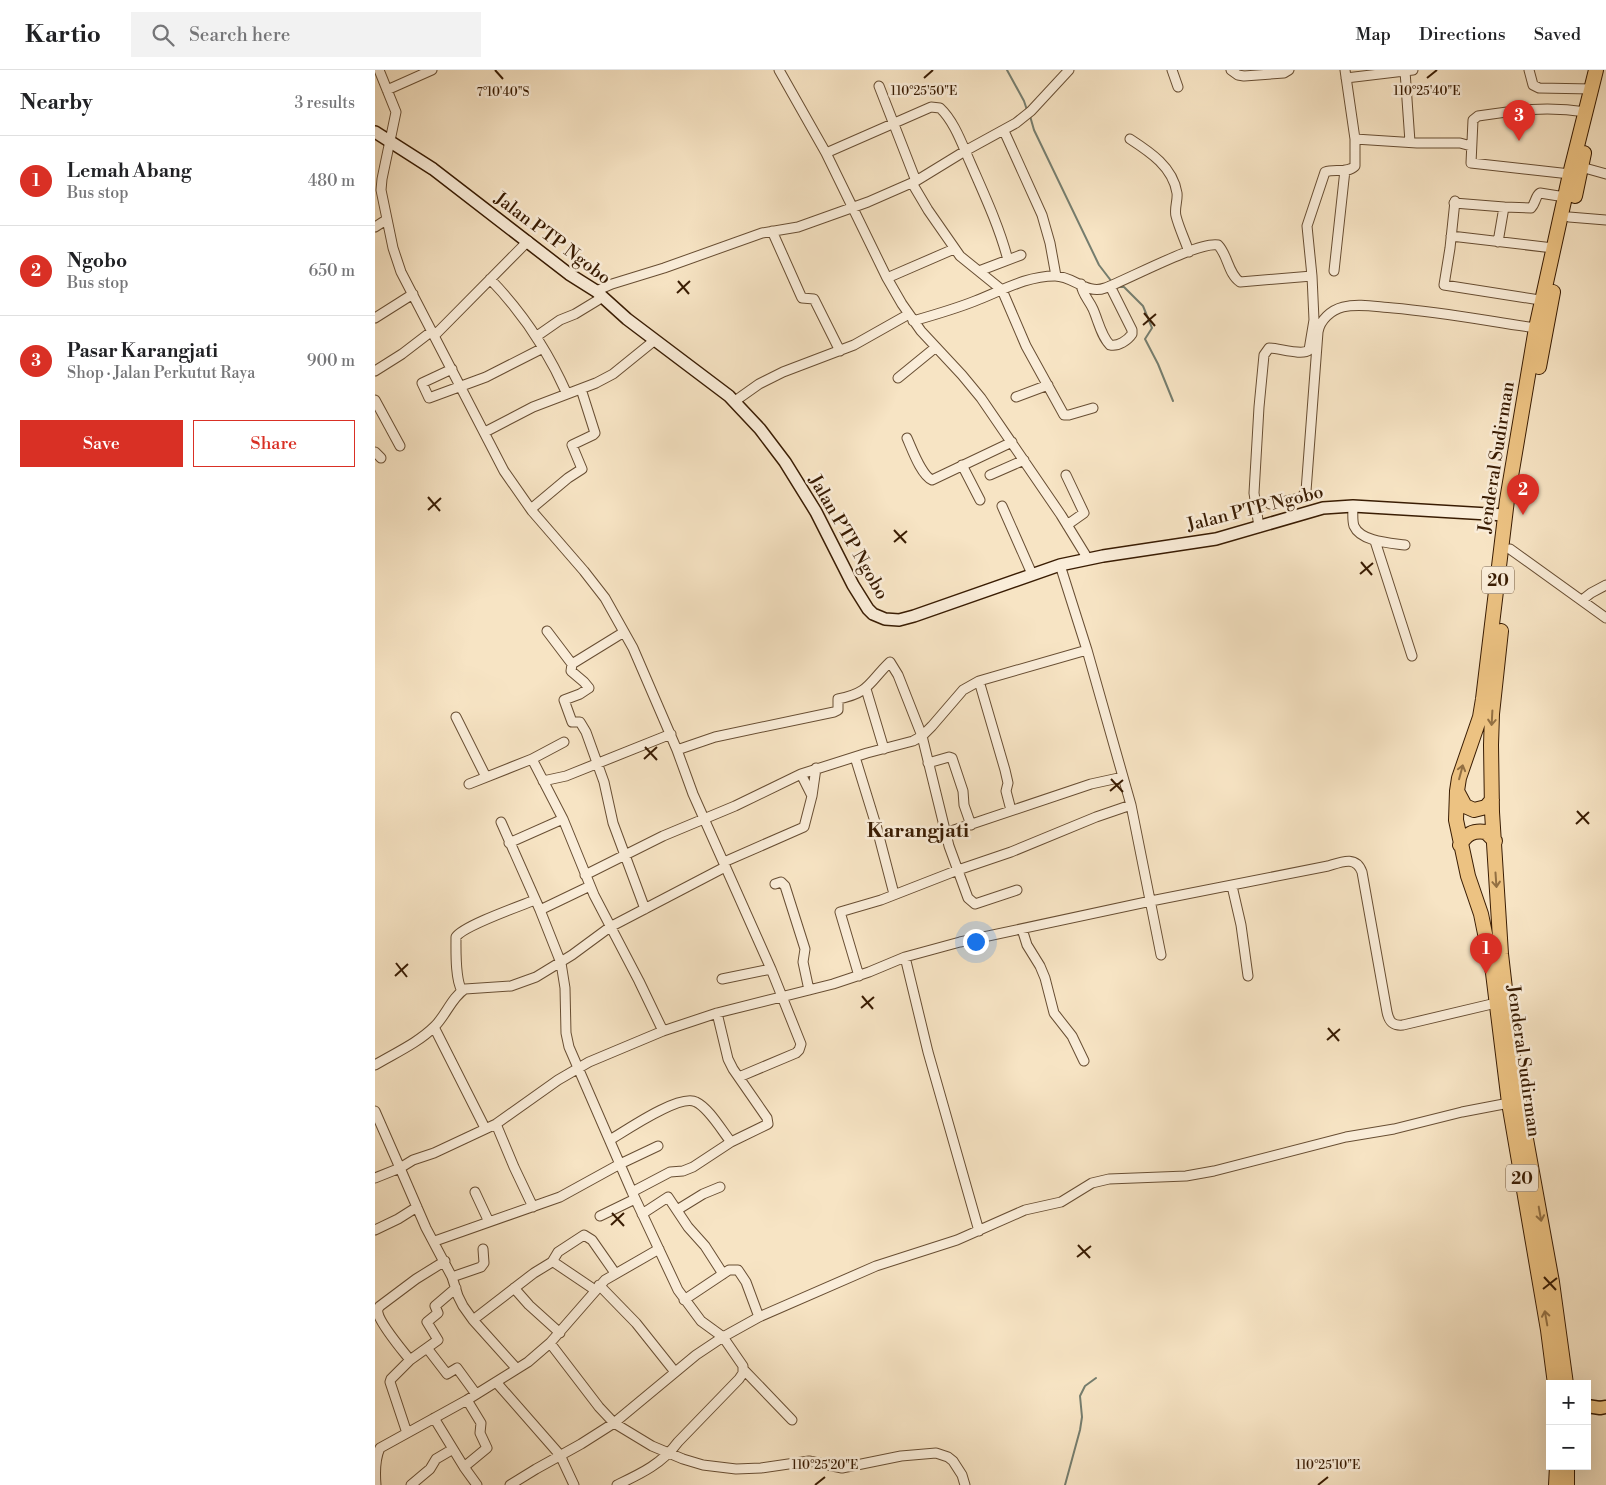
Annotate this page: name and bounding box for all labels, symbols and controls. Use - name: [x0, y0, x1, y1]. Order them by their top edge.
- search box: [131, 12, 481, 57]
- text: Kartio: [25, 20, 101, 50]
- icon: search: [149, 21, 177, 49]
- text: Search here: [189, 23, 290, 47]
- text: Map: [1355, 23, 1391, 46]
- text: Directions: [1419, 23, 1506, 46]
- text: Saved: [1534, 23, 1581, 46]
- text: 110°25'50"E: [891, 84, 957, 99]
- text: 110°25'40"E: [1394, 84, 1460, 99]
- text: 7°10'40"S: [477, 85, 529, 100]
- text: Nearby: [20, 90, 93, 116]
- text: 3 results: [294, 93, 355, 113]
- pin: 3: [1503, 100, 1535, 141]
- text: Lemah Abang: [67, 159, 192, 183]
- text: 1: [32, 171, 40, 191]
- text: 480 m: [308, 171, 355, 191]
- text: Bus stop: [67, 183, 129, 203]
- street label: Jalan PTP Ngobo: [489, 186, 616, 290]
- text: Ngobo: [67, 249, 127, 273]
- text: 2: [31, 261, 41, 281]
- text: 650 m: [309, 261, 355, 281]
- text: Bus stop: [67, 273, 129, 293]
- text: Pasar Karangjati: [67, 339, 218, 363]
- text: 3: [31, 351, 41, 371]
- text: 900 m: [307, 351, 355, 371]
- text: Shop · Jalan Perkutut Raya: [67, 363, 255, 383]
- street label: Jenderal Sudirman: [1473, 379, 1520, 536]
- button: Save: [20, 420, 183, 467]
- button: Share: [193, 420, 355, 467]
- street label: Jalan PTP Ngobo: [803, 470, 894, 604]
- pin: 2: [1507, 474, 1539, 515]
- street label: Jalan PTP Ngobo: [1183, 480, 1326, 537]
- road number: 20: [1482, 566, 1514, 594]
- one-way arrow: [1488, 709, 1497, 725]
- one-way arrow: [1456, 764, 1466, 780]
- district label: Karangjati: [867, 819, 970, 844]
- one-way arrow: [1491, 872, 1500, 888]
- your location: [963, 929, 989, 955]
- pin: 1: [1470, 933, 1502, 974]
- street label: Jenderal Sudirman: [1501, 983, 1546, 1139]
- road number: 20: [1506, 1164, 1538, 1192]
- one-way arrow: [1536, 1206, 1546, 1222]
- one-way arrow: [1541, 1310, 1551, 1326]
- map controls: [1546, 1380, 1591, 1470]
- button: +: [1546, 1380, 1591, 1425]
- button: −: [1546, 1425, 1591, 1470]
- text: 110°25'20"E: [792, 1458, 858, 1473]
- text: 110°25'10"E: [1296, 1458, 1360, 1473]

